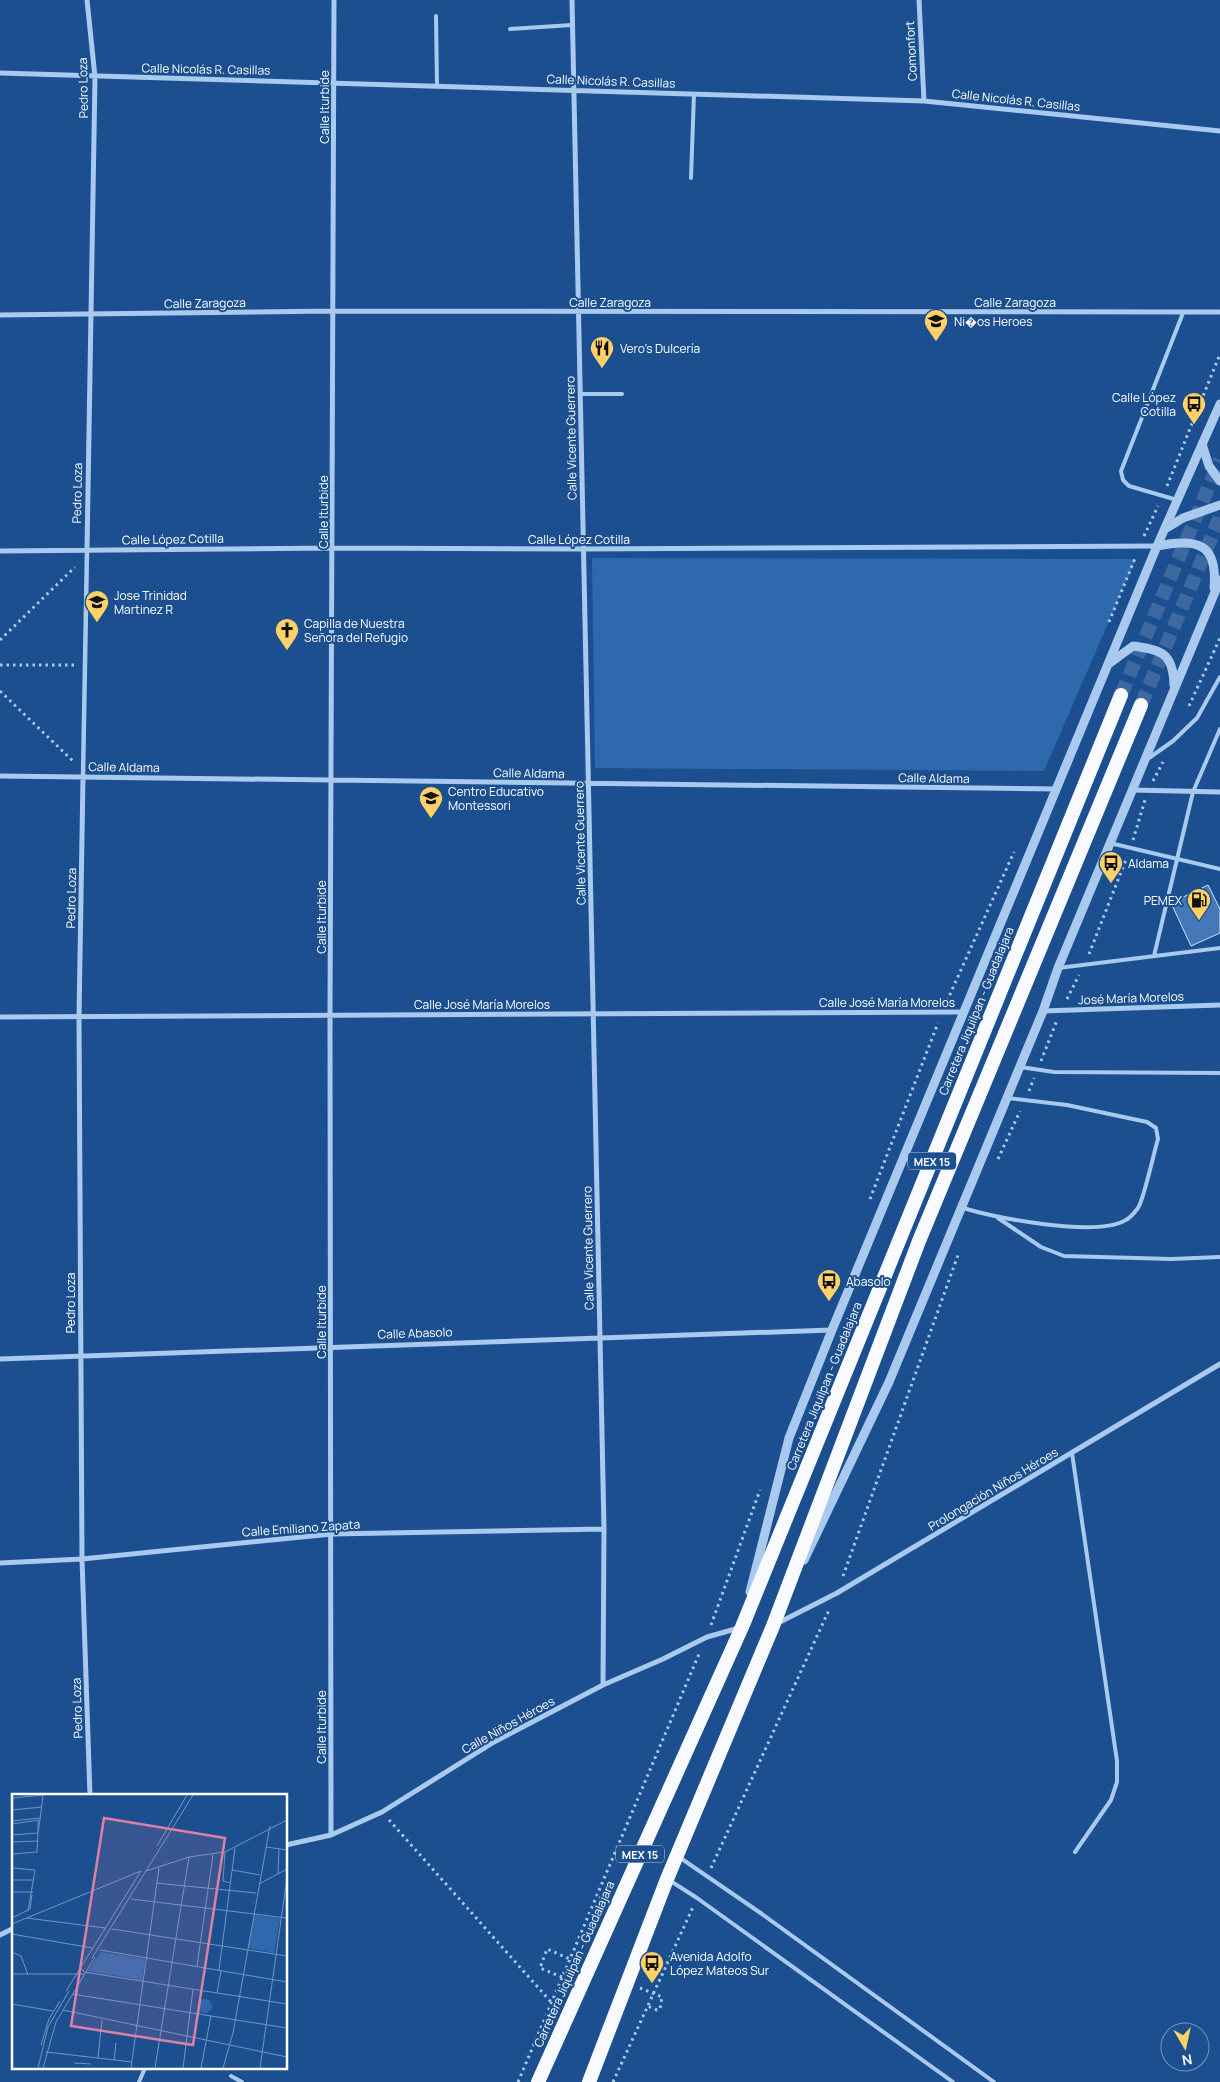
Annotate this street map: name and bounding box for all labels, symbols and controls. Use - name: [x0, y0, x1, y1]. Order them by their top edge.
- street label: Comonfort: [901, 20, 921, 82]
- street label: Pedro Loza: [74, 58, 92, 118]
- street label: Calle Nicolás R. Casillas: [141, 59, 271, 79]
- street label: Calle Iturbide: [316, 70, 333, 144]
- street label: Calle Nicolás R. Casillas: [546, 70, 676, 92]
- street label: Calle Nicolás R. Casillas: [951, 85, 1081, 115]
- street label: Calle Zaragoza: [164, 294, 246, 312]
- street label: Calle Zaragoza: [569, 294, 651, 311]
- street label: Calle Zaragoza: [974, 294, 1056, 311]
- school or university icon: Ni�os Heroes: [923, 308, 949, 342]
- place label: Ni�os Heroes: [954, 313, 1033, 330]
- restaurant icon: Vero's Dulcería: [589, 335, 615, 369]
- place label: Vero's Dulcería: [620, 340, 700, 357]
- street label: Calle Vicente Guerrero: [561, 376, 581, 500]
- place label: Calle López Cotilla: [1112, 389, 1176, 420]
- bus stop icon: Calle López Cotilla: [1181, 391, 1207, 425]
- street label: Pedro Loza: [68, 463, 86, 523]
- street label: Calle Iturbide: [315, 475, 332, 549]
- street label: Calle López Cotilla: [122, 530, 224, 548]
- street label: Calle López Cotilla: [528, 531, 630, 548]
- place label: Jose Trinidad Martinez R: [114, 587, 187, 618]
- school or university icon: Jose Trinidad Martinez R: [84, 589, 110, 623]
- place label: Capilla de Nuestra Señora del Refugio: [304, 615, 408, 646]
- church icon: Capilla de Nuestra Señora del Refugio: [274, 617, 300, 651]
- street label: Calle Aldama: [88, 758, 160, 776]
- street label: Calle Aldama: [493, 764, 565, 782]
- street label: Calle Aldama: [898, 769, 970, 787]
- street label: Calle Vicente Guerrero: [570, 781, 590, 905]
- place label: Centro Educativo Montessori: [448, 783, 544, 814]
- school or university icon: Centro Educativo Montessori: [418, 785, 444, 819]
- bus stop icon: Aldama: [1098, 850, 1124, 884]
- place label: Aldama: [1128, 855, 1169, 872]
- street label: Pedro Loza: [62, 868, 80, 928]
- street label: Calle Iturbide: [313, 880, 330, 954]
- fuel station icon: PEMEX: [1186, 887, 1212, 921]
- place label: PEMEX: [1144, 892, 1183, 909]
- street label: Carretera Jiquilpan - Guadalajara: [934, 924, 1018, 1098]
- street label: José María Morelos: [1078, 988, 1184, 1008]
- street label: Calle José María Morelos: [819, 994, 955, 1011]
- street label: Calle José María Morelos: [414, 996, 550, 1013]
- road number: MEX 15: [908, 1152, 956, 1170]
- street label: Calle Vicente Guerrero: [578, 1186, 598, 1310]
- bus stop icon: Abasolo: [816, 1268, 842, 1302]
- street label: Pedro Loza: [62, 1273, 79, 1333]
- place label: Abasolo: [846, 1273, 891, 1290]
- street label: Calle Iturbide: [313, 1285, 330, 1359]
- street label: Carretera Jiquilpan - Guadalajara: [782, 1299, 866, 1473]
- street label: Calle Abasolo: [377, 1323, 453, 1343]
- street label: Prolongación Niños Héroes: [925, 1443, 1061, 1535]
- street label: Calle Emiliano Zapata: [241, 1515, 361, 1541]
- street label: Pedro Loza: [67, 1677, 87, 1739]
- street label: Calle Iturbide: [313, 1690, 330, 1764]
- street label: Calle Niños Héroes: [458, 1692, 558, 1758]
- inset map: [12, 1794, 288, 2070]
- road number: MEX 15: [616, 1846, 664, 1862]
- street label: Carretera Jiquilpan - Guadalajara: [530, 1878, 618, 2050]
- place label: Avenida Adolfo López Mateos Sur: [670, 1948, 770, 1979]
- bus stop icon: Avenida Adolfo López Mateos Sur: [639, 1950, 665, 1984]
- north arrow: [1160, 2022, 1210, 2072]
- text: N: [1181, 2050, 1194, 2071]

